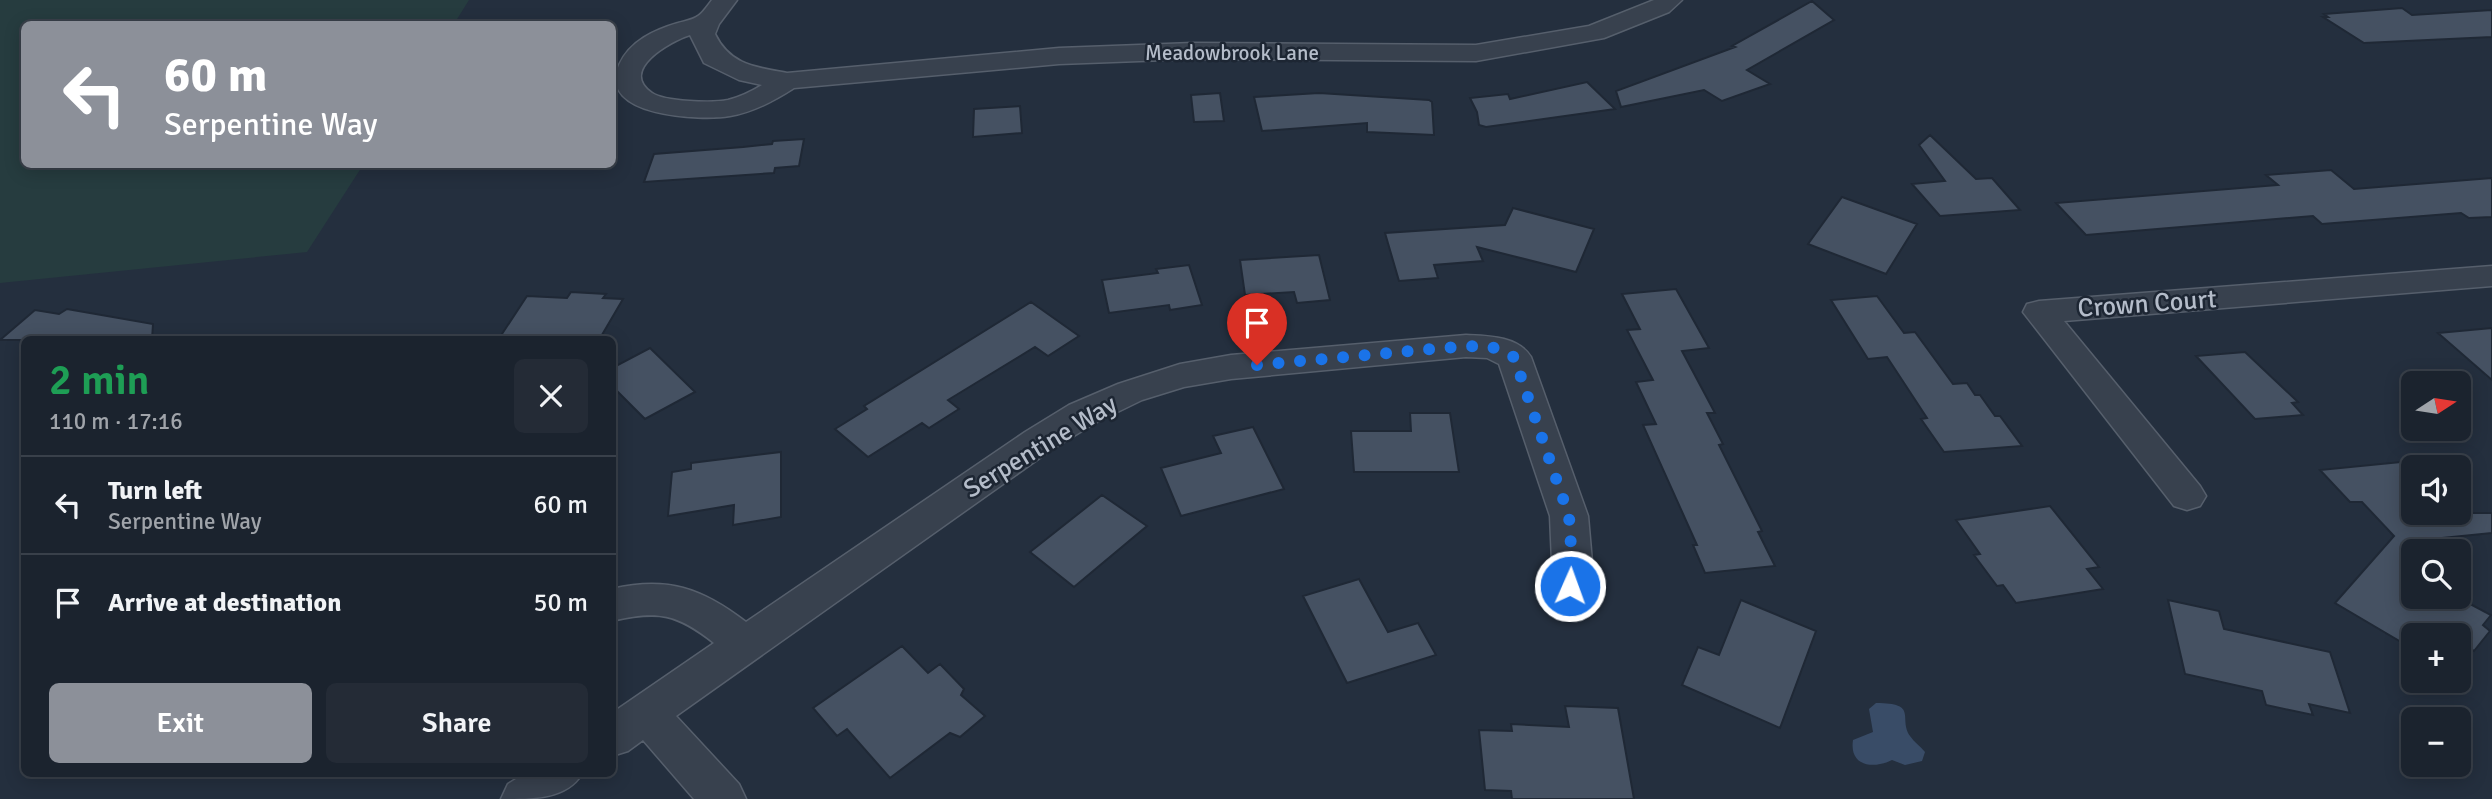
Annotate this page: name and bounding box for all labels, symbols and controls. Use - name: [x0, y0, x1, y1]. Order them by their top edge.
- street label: Meadowbrook Lane: [1145, 40, 1319, 66]
- text: 60 m: [164, 45, 267, 105]
- icon: left: [49, 49, 140, 140]
- text: Serpentine Way: [164, 105, 377, 144]
- street label: Crown Court: [2077, 283, 2218, 325]
- pin: [1227, 293, 1287, 365]
- icon: arrive: [1238, 304, 1276, 342]
- text: 2 min: [49, 355, 150, 406]
- button: close: [514, 359, 588, 433]
- north arrow: [2401, 371, 2471, 441]
- map controls: [2401, 371, 2471, 777]
- street label: Serpentine Way: [958, 388, 1123, 505]
- text: 110 m · 17:16: [49, 407, 183, 436]
- button: sound: [2401, 455, 2471, 525]
- text: Turn left: [108, 475, 202, 507]
- icon: left: [49, 486, 87, 524]
- text: 60 m: [533, 489, 588, 521]
- text: Serpentine Way: [108, 507, 261, 536]
- button: search: [2401, 539, 2471, 609]
- position arrow: [1533, 549, 1607, 623]
- icon: arrive: [49, 584, 87, 622]
- text: Arrive at destination: [108, 587, 341, 619]
- text: 50 m: [533, 587, 588, 619]
- button: +: [2401, 623, 2471, 693]
- button: Exit: [49, 683, 312, 763]
- button: Share: [326, 683, 588, 763]
- button: −: [2401, 707, 2471, 777]

